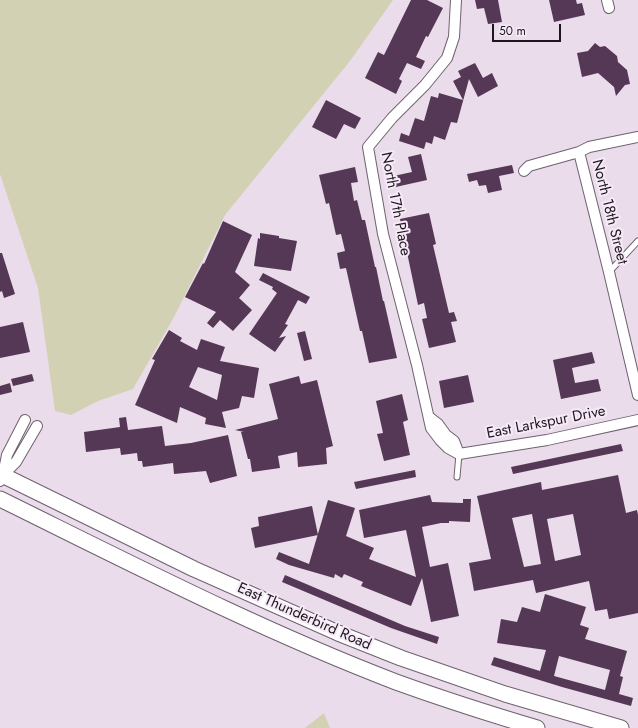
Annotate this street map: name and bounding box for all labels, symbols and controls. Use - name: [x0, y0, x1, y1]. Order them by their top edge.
- scale bar: [494, 16, 563, 42]
- text: 50 m: [499, 22, 526, 40]
- street label: North 17th Place: [376, 151, 414, 257]
- street label: North 18th Street: [587, 158, 631, 266]
- street label: East Larkspur Drive: [485, 403, 607, 443]
- street label: East Thunderbird Road: [234, 579, 374, 655]

